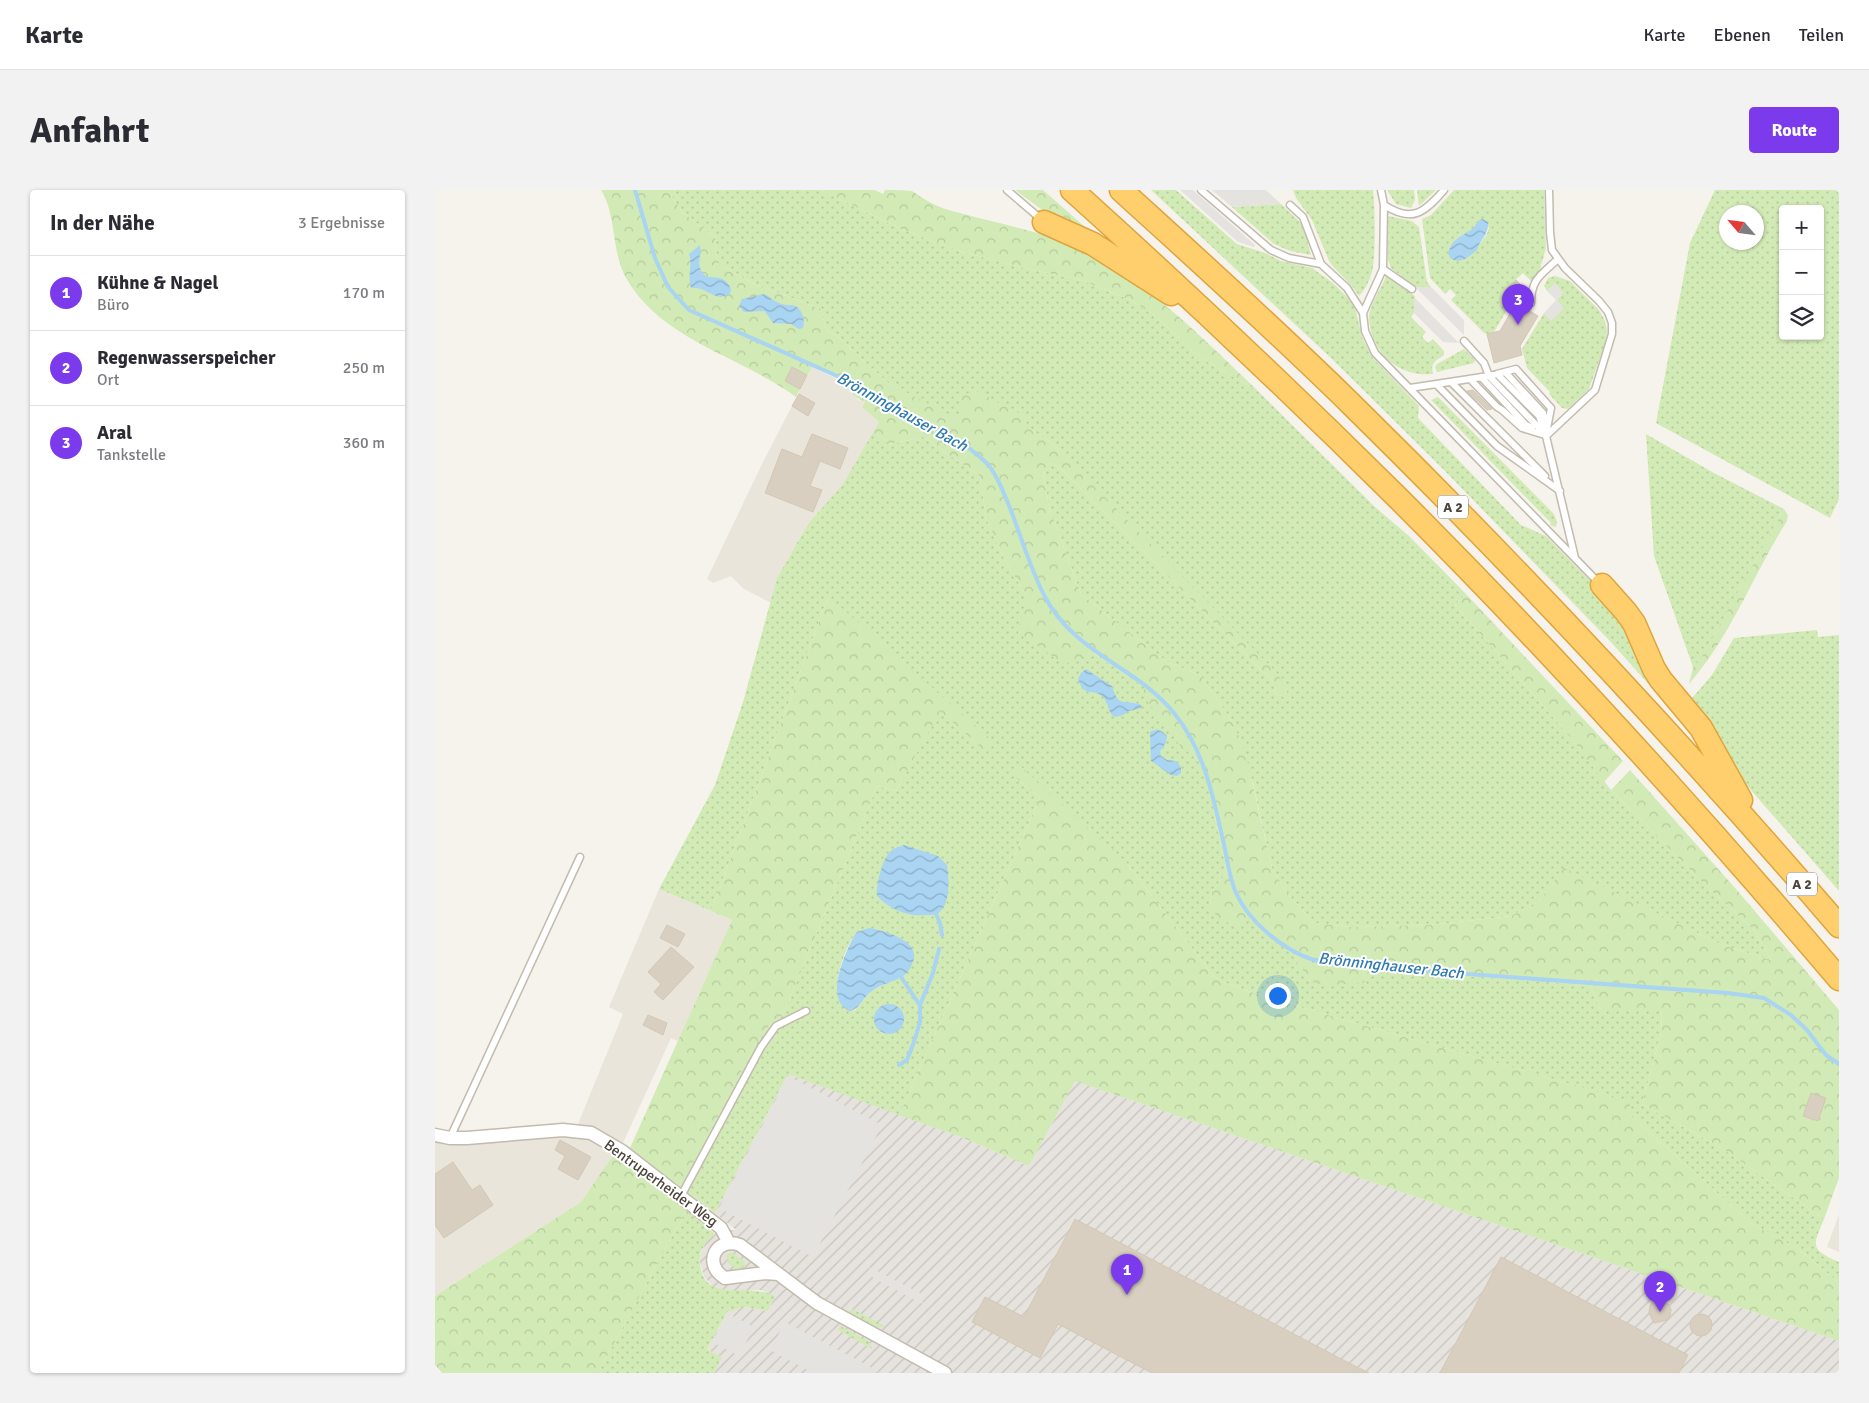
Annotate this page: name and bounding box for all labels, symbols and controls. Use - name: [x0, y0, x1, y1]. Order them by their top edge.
- text: Karte: [25, 20, 83, 50]
- text: Karte: [1643, 24, 1685, 46]
- text: Ebenen: [1713, 24, 1771, 46]
- text: Teilen: [1799, 24, 1844, 46]
- button: Route: [1749, 107, 1839, 153]
- text: Anfahrt: [30, 109, 149, 152]
- north arrow: [1719, 205, 1764, 250]
- map controls: [1779, 205, 1824, 340]
- button: +: [1779, 205, 1824, 250]
- text: In der Nähe: [50, 210, 155, 236]
- text: 3 Ergebnisse: [298, 213, 385, 233]
- button: −: [1779, 250, 1824, 295]
- text: Kühne & Nagel: [97, 271, 218, 295]
- text: 1: [62, 283, 70, 303]
- text: 170 m: [343, 283, 385, 303]
- pin: 3: [1502, 284, 1534, 325]
- text: Büro: [97, 295, 129, 315]
- button: layers: [1779, 295, 1824, 340]
- text: Regenwasserspeicher: [97, 346, 276, 370]
- text: 2: [62, 358, 70, 378]
- text: 250 m: [343, 358, 385, 378]
- water label: Brönninghauser Bach: [833, 368, 972, 457]
- text: Ort: [97, 370, 119, 390]
- text: Aral: [97, 421, 132, 445]
- text: 3: [62, 433, 70, 453]
- text: 360 m: [343, 433, 385, 453]
- text: Tankstelle: [97, 445, 166, 465]
- road number: A 2: [1438, 496, 1468, 518]
- road number: A 2: [1787, 872, 1817, 896]
- water label: Brönninghauser Bach: [1317, 948, 1466, 984]
- your location: [1265, 983, 1291, 1009]
- street label: Bentruperheider Weg: [601, 1136, 721, 1230]
- pin: 1: [1111, 1254, 1143, 1295]
- pin: 2: [1644, 1271, 1676, 1312]

